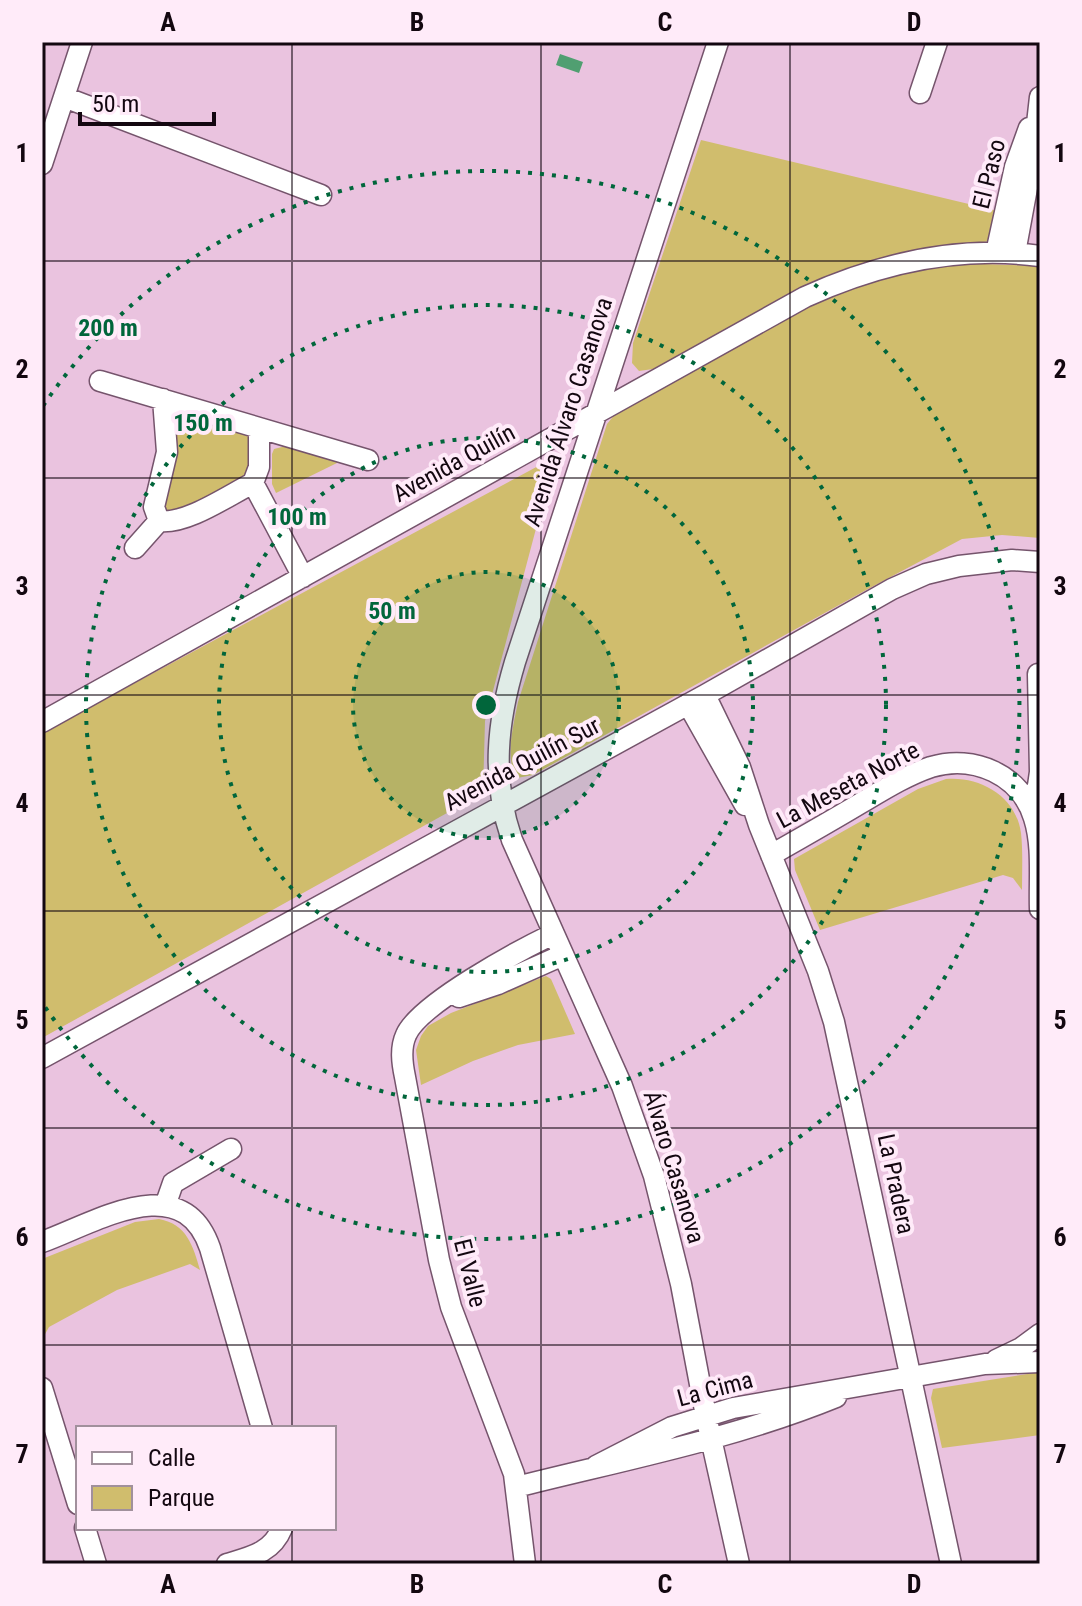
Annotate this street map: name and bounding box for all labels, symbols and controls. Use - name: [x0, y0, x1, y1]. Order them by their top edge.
- text: A: [160, 7, 176, 37]
- text: B: [410, 7, 424, 37]
- text: C: [658, 7, 673, 37]
- text: D: [907, 7, 921, 37]
- scale bar: [80, 76, 214, 126]
- text: 50 m: [92, 90, 139, 118]
- street label: El Paso: [967, 136, 1011, 212]
- text: 1: [15, 138, 29, 168]
- text: 1: [1053, 138, 1067, 168]
- street label: Avenida Álvaro Casanova: [518, 294, 618, 530]
- text: 200 m: [78, 314, 138, 342]
- text: 2: [15, 354, 29, 384]
- text: 2: [1053, 354, 1067, 384]
- text: 150 m: [173, 409, 233, 437]
- street label: Avenida Quilín: [388, 418, 520, 508]
- text: 100 m: [267, 503, 327, 531]
- text: 3: [15, 571, 29, 601]
- text: 3: [1053, 571, 1067, 601]
- text: 50 m: [368, 597, 416, 625]
- centre of rings: [472, 691, 500, 719]
- street label: Avenida Quilín Sur: [440, 711, 604, 817]
- street label: La Meseta Norte: [772, 736, 924, 834]
- text: 4: [15, 788, 29, 818]
- text: 4: [1053, 788, 1067, 818]
- text: 5: [15, 1005, 29, 1035]
- text: 5: [1053, 1005, 1067, 1035]
- street label: Álvaro Casanova: [637, 1087, 711, 1247]
- street label: La Pradera: [872, 1131, 920, 1237]
- text: 6: [15, 1222, 29, 1252]
- text: 6: [1053, 1222, 1067, 1252]
- street label: El Valle: [448, 1236, 492, 1310]
- street label: La Cima: [674, 1365, 756, 1413]
- legend: [76, 1426, 336, 1530]
- text: 7: [15, 1439, 29, 1469]
- text: 7: [1053, 1439, 1067, 1469]
- text: Calle: [148, 1444, 195, 1472]
- text: Parque: [148, 1484, 215, 1512]
- text: A: [160, 1569, 176, 1599]
- text: B: [410, 1569, 424, 1599]
- text: C: [658, 1569, 673, 1599]
- text: D: [907, 1569, 921, 1599]

